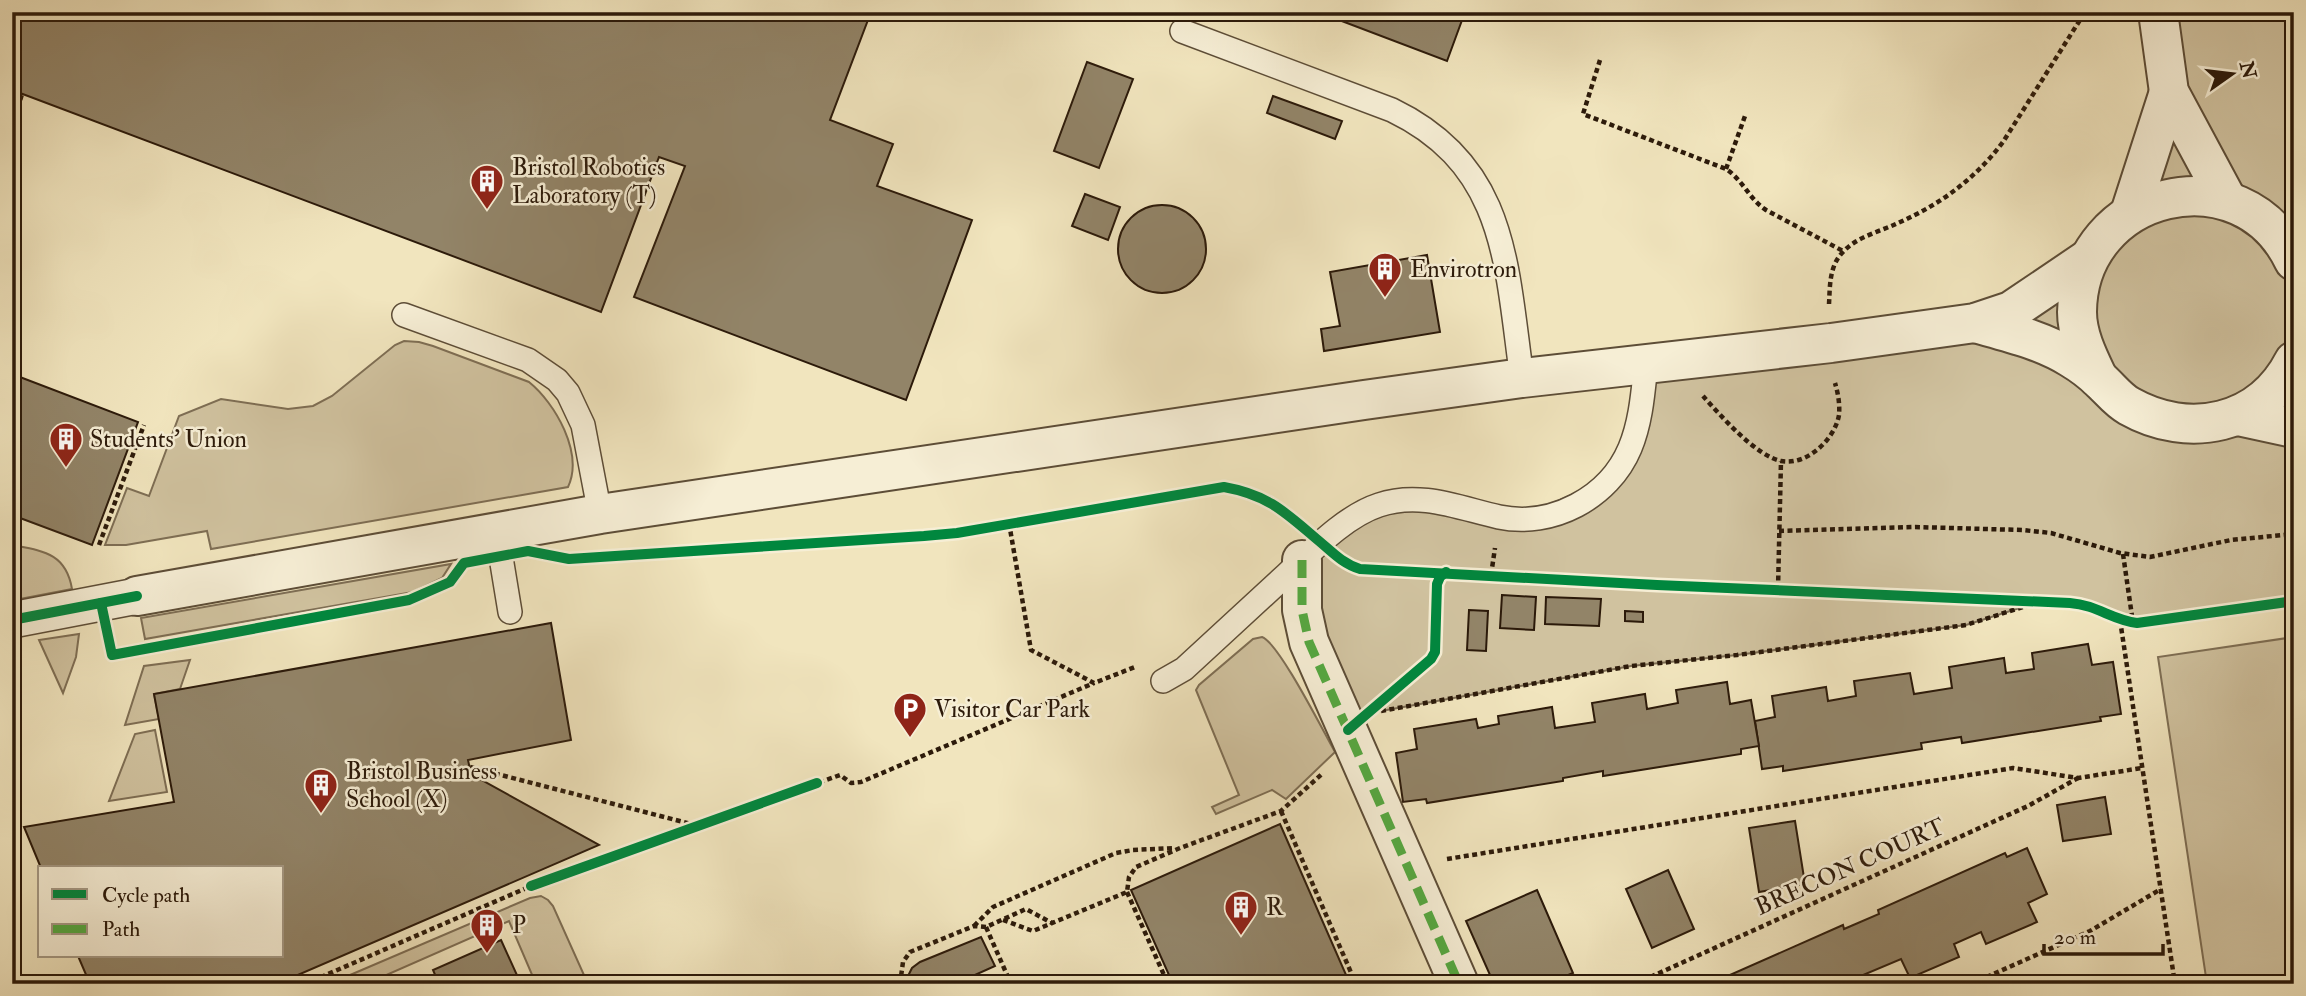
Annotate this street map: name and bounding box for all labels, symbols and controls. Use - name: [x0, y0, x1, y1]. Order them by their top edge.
- north arrow: [2198, 38, 2268, 108]
- text: N: [2234, 58, 2261, 82]
- place label: Bristol Robotics Laboratory (T): [512, 152, 665, 211]
- building icon: Bristol Robotics Laboratory (T): [468, 162, 506, 211]
- building icon: Envirotron: [1366, 250, 1404, 299]
- place label: Envirotron: [1410, 254, 1517, 285]
- building icon: Students' Union: [47, 420, 85, 469]
- place label: Students' Union: [90, 424, 247, 455]
- parking icon: Visitor Car Park: [891, 690, 929, 739]
- place label: Visitor Car Park: [934, 694, 1091, 725]
- place label: Bristol Business School (X): [346, 756, 497, 815]
- building icon: Bristol Business School (X): [302, 766, 340, 815]
- street label: BRECON COURT: [1750, 811, 1950, 923]
- legend: [38, 866, 284, 958]
- text: Cycle path: [102, 882, 190, 909]
- building icon: R: [1222, 888, 1260, 937]
- place label: R: [1266, 892, 1284, 923]
- building icon: P: [468, 906, 506, 955]
- place label: P: [512, 910, 526, 941]
- scale bar: [2044, 912, 2162, 956]
- text: Path: [102, 916, 140, 943]
- text: 20 m: [2054, 924, 2096, 951]

